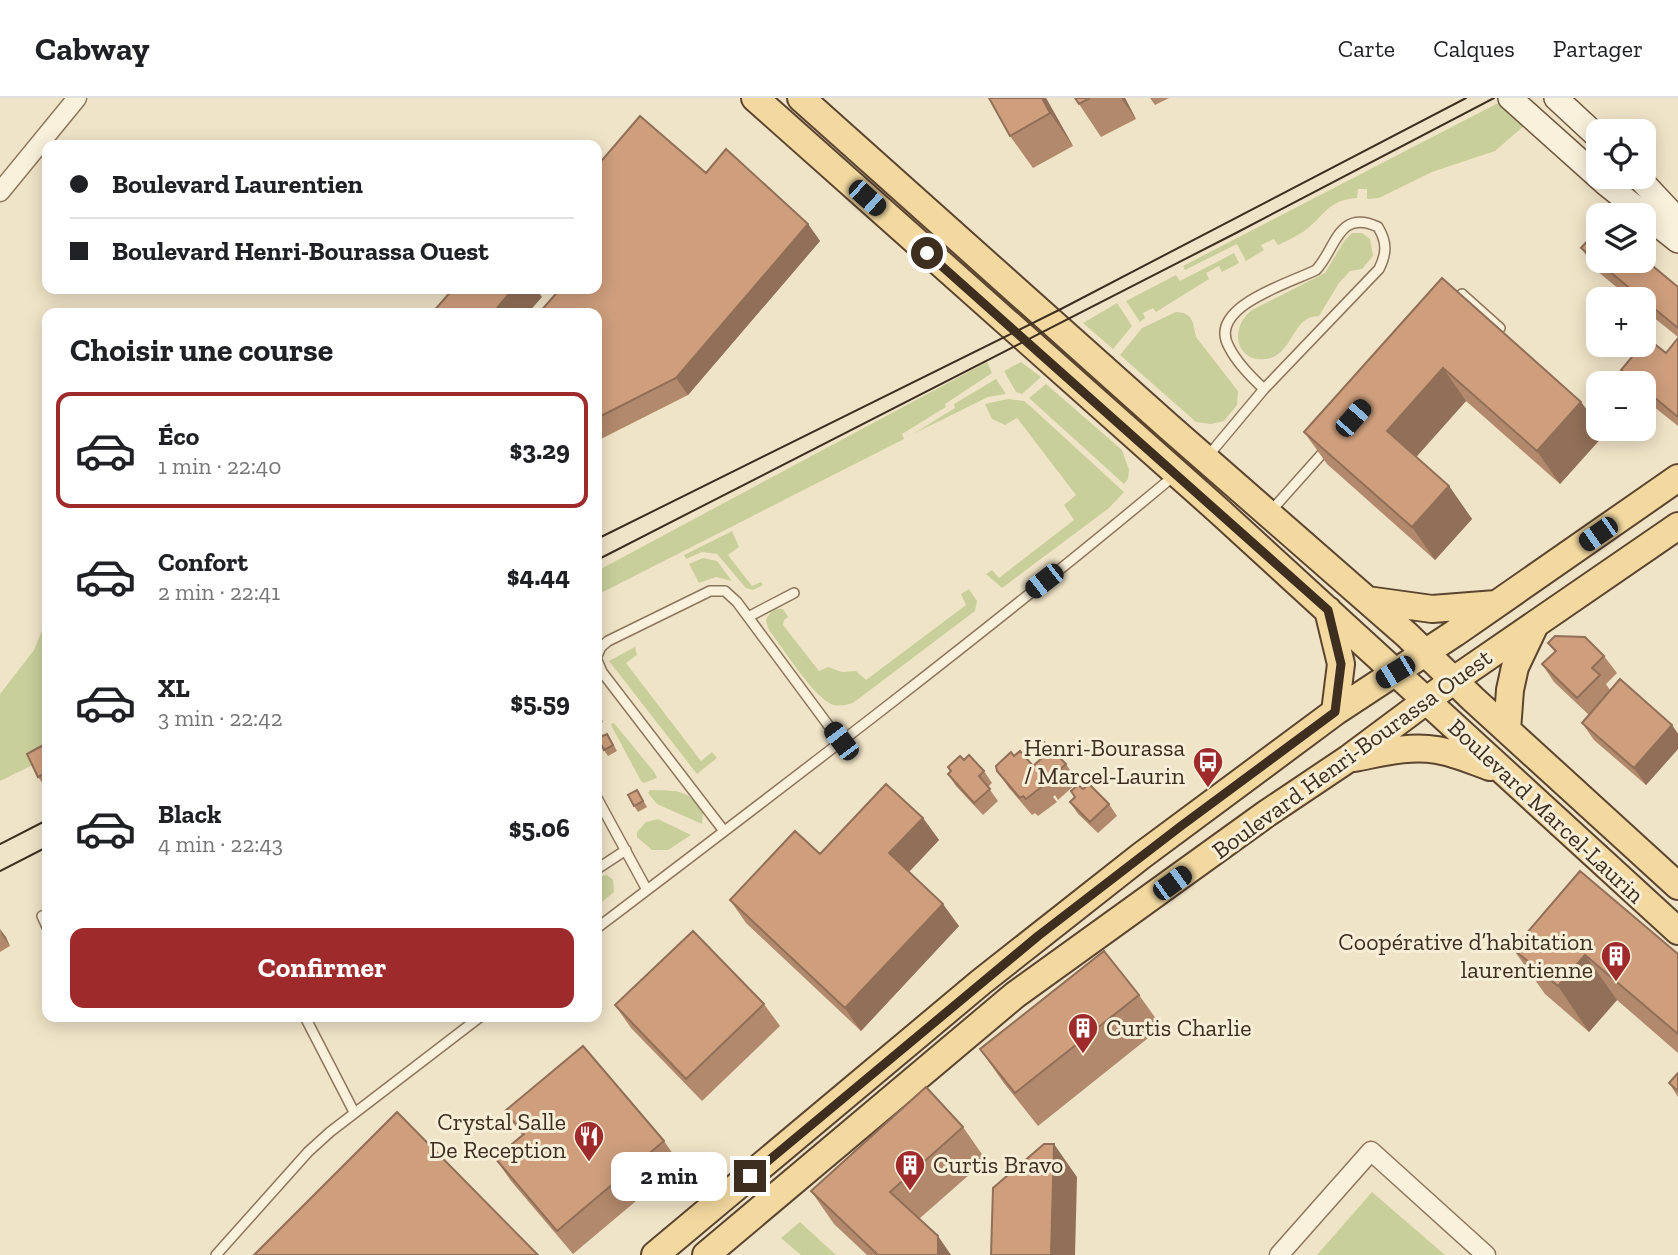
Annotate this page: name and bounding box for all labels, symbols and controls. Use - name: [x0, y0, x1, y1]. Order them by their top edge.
- text: Cabway: [35, 29, 149, 68]
- text: Carte: [1338, 34, 1395, 63]
- text: Calques: [1433, 34, 1515, 63]
- text: Partager: [1553, 34, 1643, 63]
- map controls: [1586, 119, 1656, 441]
- button: locate: [1586, 119, 1656, 189]
- text: Boulevard Laurentien: [112, 168, 363, 200]
- car: [845, 176, 890, 220]
- button: layers: [1586, 203, 1656, 273]
- text: Boulevard Henri-Bourassa Ouest: [112, 235, 489, 267]
- route start: [911, 237, 943, 269]
- button: +: [1586, 287, 1656, 357]
- text: Choisir une course: [70, 331, 333, 369]
- button: −: [1586, 371, 1656, 441]
- car: [1332, 395, 1375, 441]
- icon: car: [74, 419, 137, 482]
- text: Éco: [158, 420, 199, 452]
- text: $3.29: [510, 434, 570, 466]
- text: 1 min · 22:40: [158, 452, 282, 480]
- car: [1575, 513, 1622, 555]
- icon: car: [74, 545, 137, 608]
- text: Confort: [158, 546, 248, 578]
- text: $4.44: [507, 560, 570, 592]
- car: [1021, 560, 1068, 602]
- text: 2 min · 22:41: [158, 578, 280, 606]
- street label: Boulevard Henri-Bourassa Ouest: [1206, 642, 1497, 865]
- car: [1372, 652, 1419, 692]
- icon: car: [74, 671, 137, 734]
- text: XL: [158, 672, 190, 704]
- text: $5.59: [510, 686, 570, 718]
- text: 3 min · 22:42: [158, 704, 283, 732]
- street label: Boulevard Marcel-Laurin: [1442, 712, 1651, 909]
- car: [820, 718, 863, 764]
- place label: Henri-Bourassa / Marcel-Laurin: [1024, 733, 1185, 790]
- bus stop icon: Henri-Bourassa / Marcel-Laurin: [1191, 745, 1225, 789]
- icon: car: [74, 797, 137, 860]
- text: Black: [158, 798, 221, 830]
- text: $5.06: [509, 812, 570, 844]
- text: 4 min · 22:43: [158, 830, 283, 858]
- car: [1149, 862, 1196, 904]
- place label: Coopérative d’habitation laurentienne: [1338, 927, 1593, 984]
- button: Confirmer: [70, 928, 574, 1008]
- building icon: Coopérative d’habitation laurentienne: [1599, 939, 1633, 983]
- building icon: Curtis Charlie: [1066, 1011, 1100, 1055]
- place label: Curtis Charlie: [1106, 1013, 1251, 1042]
- place label: Crystal Salle De Reception: [429, 1107, 566, 1164]
- restaurant icon: Crystal Salle De Reception: [572, 1119, 606, 1163]
- building icon: Curtis Bravo: [893, 1148, 927, 1192]
- place label: Curtis Bravo: [933, 1150, 1063, 1179]
- callout: 2 min: [610, 1152, 726, 1200]
- route end: [734, 1160, 766, 1192]
- text: 2 min: [640, 1162, 698, 1190]

